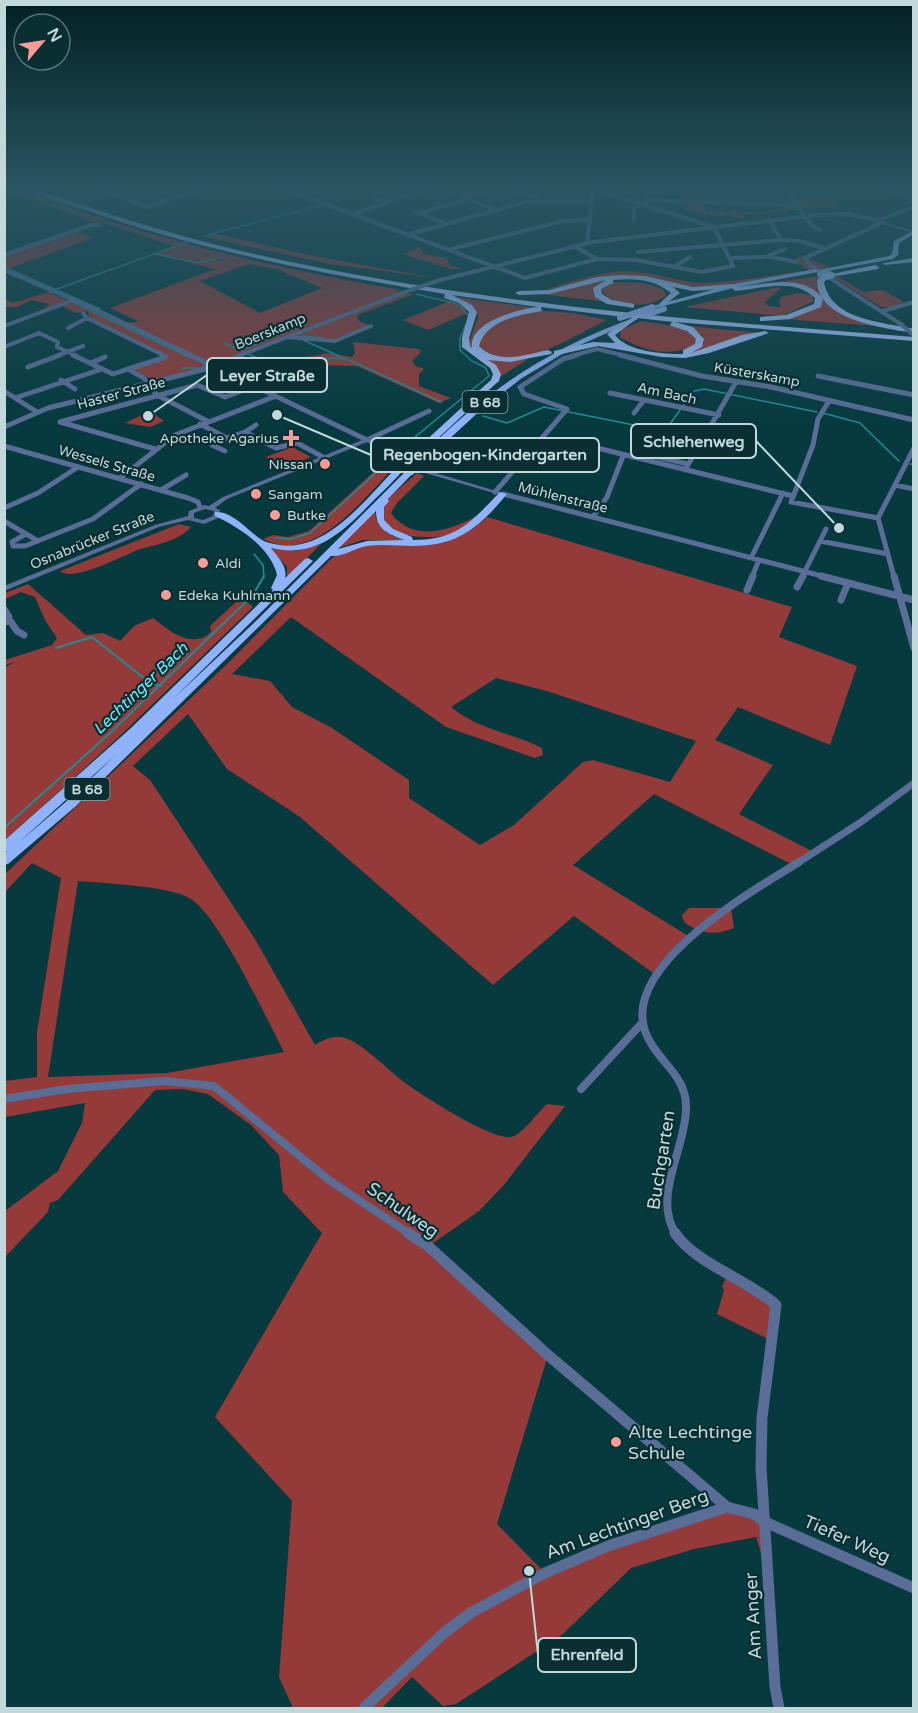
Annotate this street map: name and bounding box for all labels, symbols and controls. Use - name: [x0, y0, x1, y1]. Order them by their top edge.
- north arrow: [12, 12, 72, 72]
- text: N: [42, 25, 66, 46]
- street label: Boerskamp: [232, 309, 308, 353]
- callout: Leyer Straße: [207, 358, 327, 392]
- street label: Küsterskamp: [713, 359, 801, 390]
- text: Leyer Straße: [219, 366, 315, 386]
- street label: Haster Straße: [75, 374, 167, 413]
- street label: Am Bach: [636, 379, 698, 408]
- road number: B 68: [462, 391, 508, 413]
- callout: Schlehenweg: [631, 424, 756, 458]
- place label: Apotheke Agarius: [159, 430, 279, 447]
- marker: Apotheke Agarius: [284, 431, 298, 445]
- text: Schlehenweg: [643, 432, 745, 452]
- callout: Regenbogen-Kindergarten: [371, 438, 599, 472]
- street label: Wessels Straße: [56, 442, 157, 485]
- text: Regenbogen-Kindergarten: [383, 445, 587, 465]
- place label: Nissan: [269, 456, 313, 473]
- marker: Nissan: [318, 457, 332, 471]
- street label: Mühlenstraße: [516, 478, 610, 517]
- place label: Sangam: [268, 486, 323, 503]
- marker: Sangam: [249, 487, 263, 501]
- place label: Butke: [287, 507, 326, 524]
- street label: Osnabrücker Straße: [28, 508, 157, 573]
- marker: Butke: [268, 508, 282, 522]
- place label: Aldi: [215, 555, 241, 572]
- marker: Aldi: [196, 556, 210, 570]
- place label: Edeka Kuhlmann: [178, 587, 290, 604]
- marker: Edeka Kuhlmann: [159, 588, 173, 602]
- water label: Lechtinger Bach: [89, 638, 193, 739]
- road number: B 68: [64, 778, 110, 800]
- street label: Buchgarten: [642, 1109, 680, 1211]
- street label: Schulweg: [363, 1177, 443, 1243]
- place label: Alte Lechtinge Schule: [628, 1421, 752, 1464]
- marker: Alte Lechtinge Schule: [609, 1435, 623, 1449]
- street label: Am Lechtinger Berg: [543, 1484, 711, 1564]
- street label: Tiefer Weg: [800, 1510, 894, 1568]
- street label: Am Anger: [740, 1572, 766, 1660]
- callout: Ehrenfeld: [538, 1638, 636, 1672]
- text: Ehrenfeld: [550, 1645, 624, 1665]

